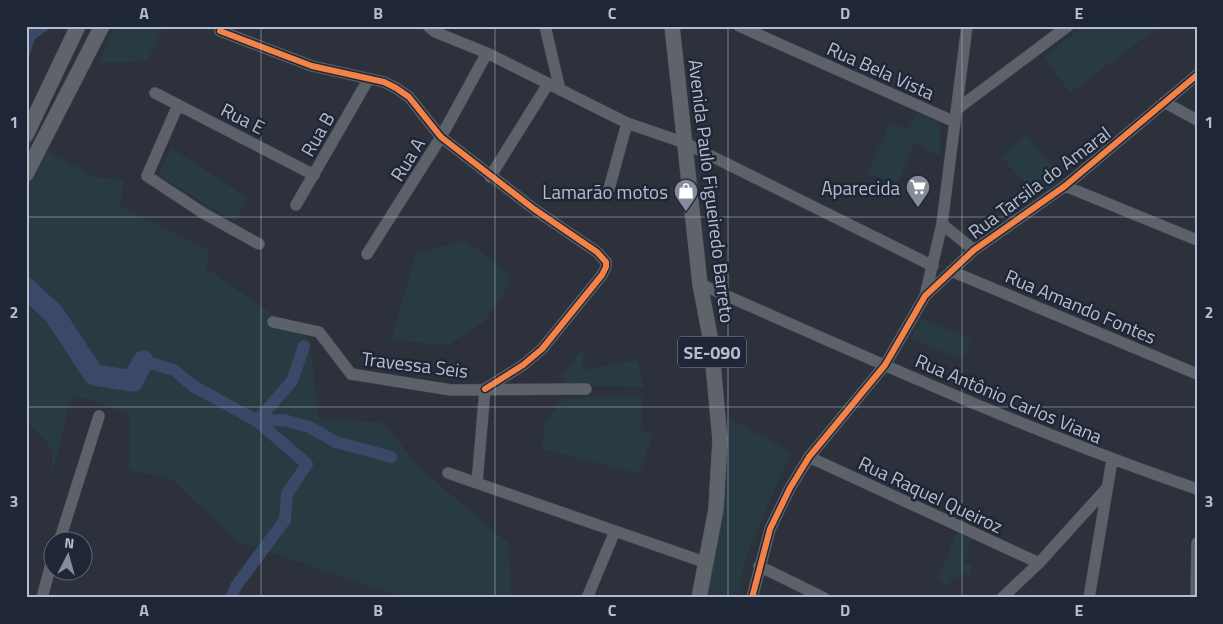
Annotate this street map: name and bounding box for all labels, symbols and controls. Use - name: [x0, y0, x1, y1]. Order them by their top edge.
- text: A: [139, 1, 149, 25]
- text: B: [373, 1, 383, 25]
- text: C: [608, 1, 617, 25]
- text: D: [840, 1, 850, 25]
- text: E: [1075, 1, 1084, 25]
- street label: Rua Bela Vista: [823, 33, 940, 107]
- street label: Avenida Paulo Figueiredo Barreto: [681, 57, 743, 325]
- street label: Rua E: [216, 95, 270, 141]
- street label: Rua B: [293, 106, 341, 162]
- text: 1: [10, 110, 18, 134]
- text: 1: [1205, 110, 1213, 134]
- street label: Rua Tarsila do Amaral: [961, 119, 1117, 245]
- street label: Rua A: [382, 131, 432, 187]
- place label: Aparecida: [821, 173, 900, 202]
- supermarket icon: Aparecida: [905, 174, 931, 208]
- place label: Lamarão motos: [542, 177, 668, 206]
- shop icon: Lamarão motos: [673, 178, 699, 212]
- street label: Rua Amando Fontes: [1001, 261, 1161, 351]
- text: 2: [10, 300, 18, 324]
- text: 2: [1205, 300, 1213, 324]
- road number: SE-090: [678, 337, 746, 368]
- street label: Travessa Seis: [360, 343, 470, 385]
- street label: Rua Antônio Carlos Viana: [911, 345, 1107, 451]
- street label: Rua Raquel Queiroz: [854, 448, 1008, 540]
- text: 3: [10, 489, 18, 513]
- text: 3: [1205, 489, 1213, 513]
- north arrow: [42, 532, 92, 582]
- text: N: [63, 532, 75, 554]
- text: A: [139, 598, 149, 622]
- text: B: [373, 598, 383, 622]
- text: C: [608, 598, 617, 622]
- text: D: [840, 598, 850, 622]
- text: E: [1075, 598, 1084, 622]

